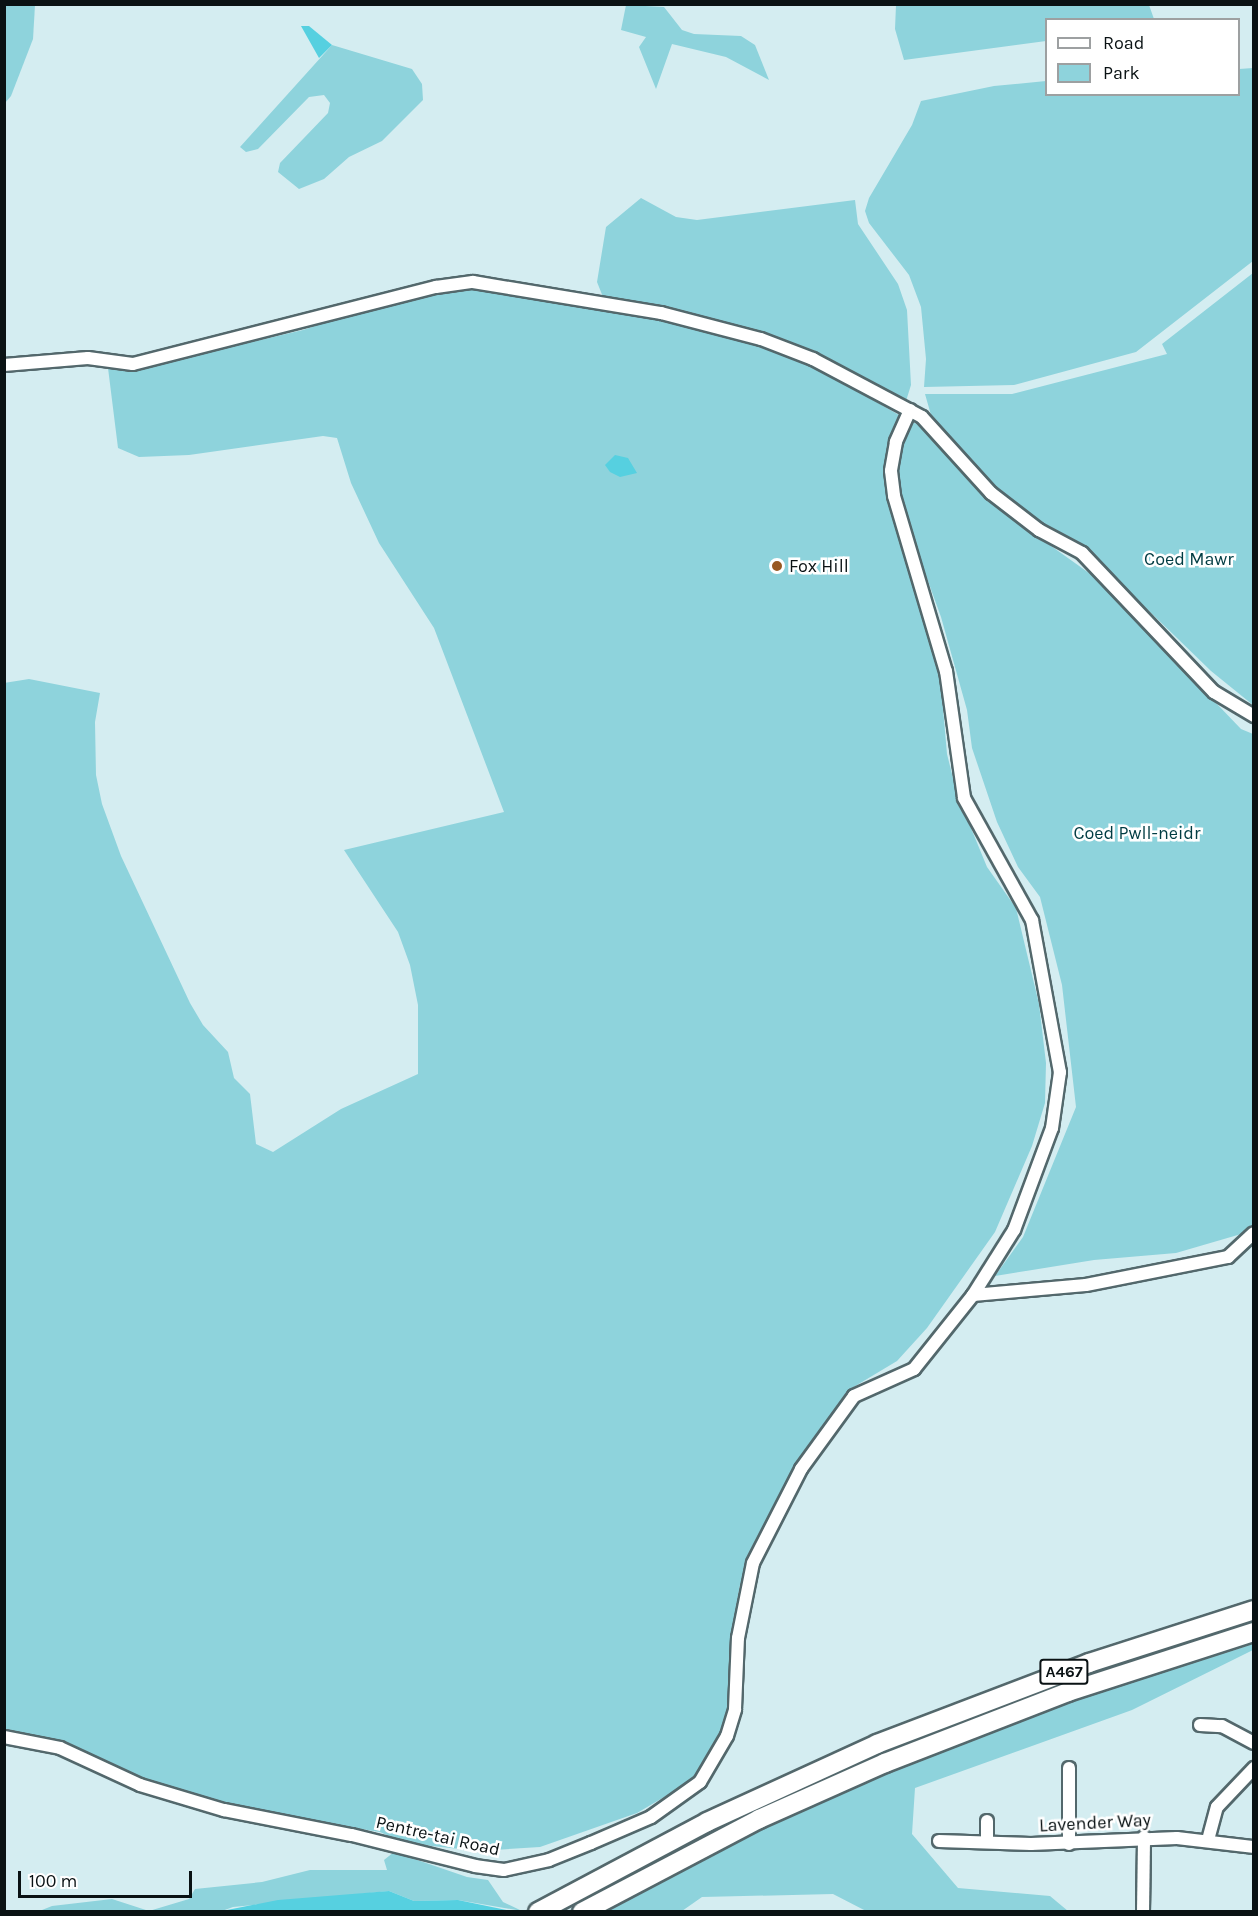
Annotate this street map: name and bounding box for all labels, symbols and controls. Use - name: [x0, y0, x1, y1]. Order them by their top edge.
- legend: [1045, 18, 1240, 96]
- text: Road: [1103, 32, 1144, 54]
- text: Park: [1103, 62, 1140, 84]
- park label: Coed Mawr: [1144, 548, 1234, 570]
- place label: Fox Hill: [789, 555, 849, 577]
- marker: Fox Hill: [770, 559, 784, 573]
- park label: Coed Pwll-neidr: [1073, 822, 1201, 844]
- road number: A467: [1038, 1659, 1090, 1685]
- street label: Lavender Way: [1039, 1809, 1151, 1837]
- street label: Pentre-tai Road: [374, 1811, 502, 1861]
- scale bar: [21, 1859, 195, 1897]
- text: 100 m: [29, 1870, 77, 1892]

